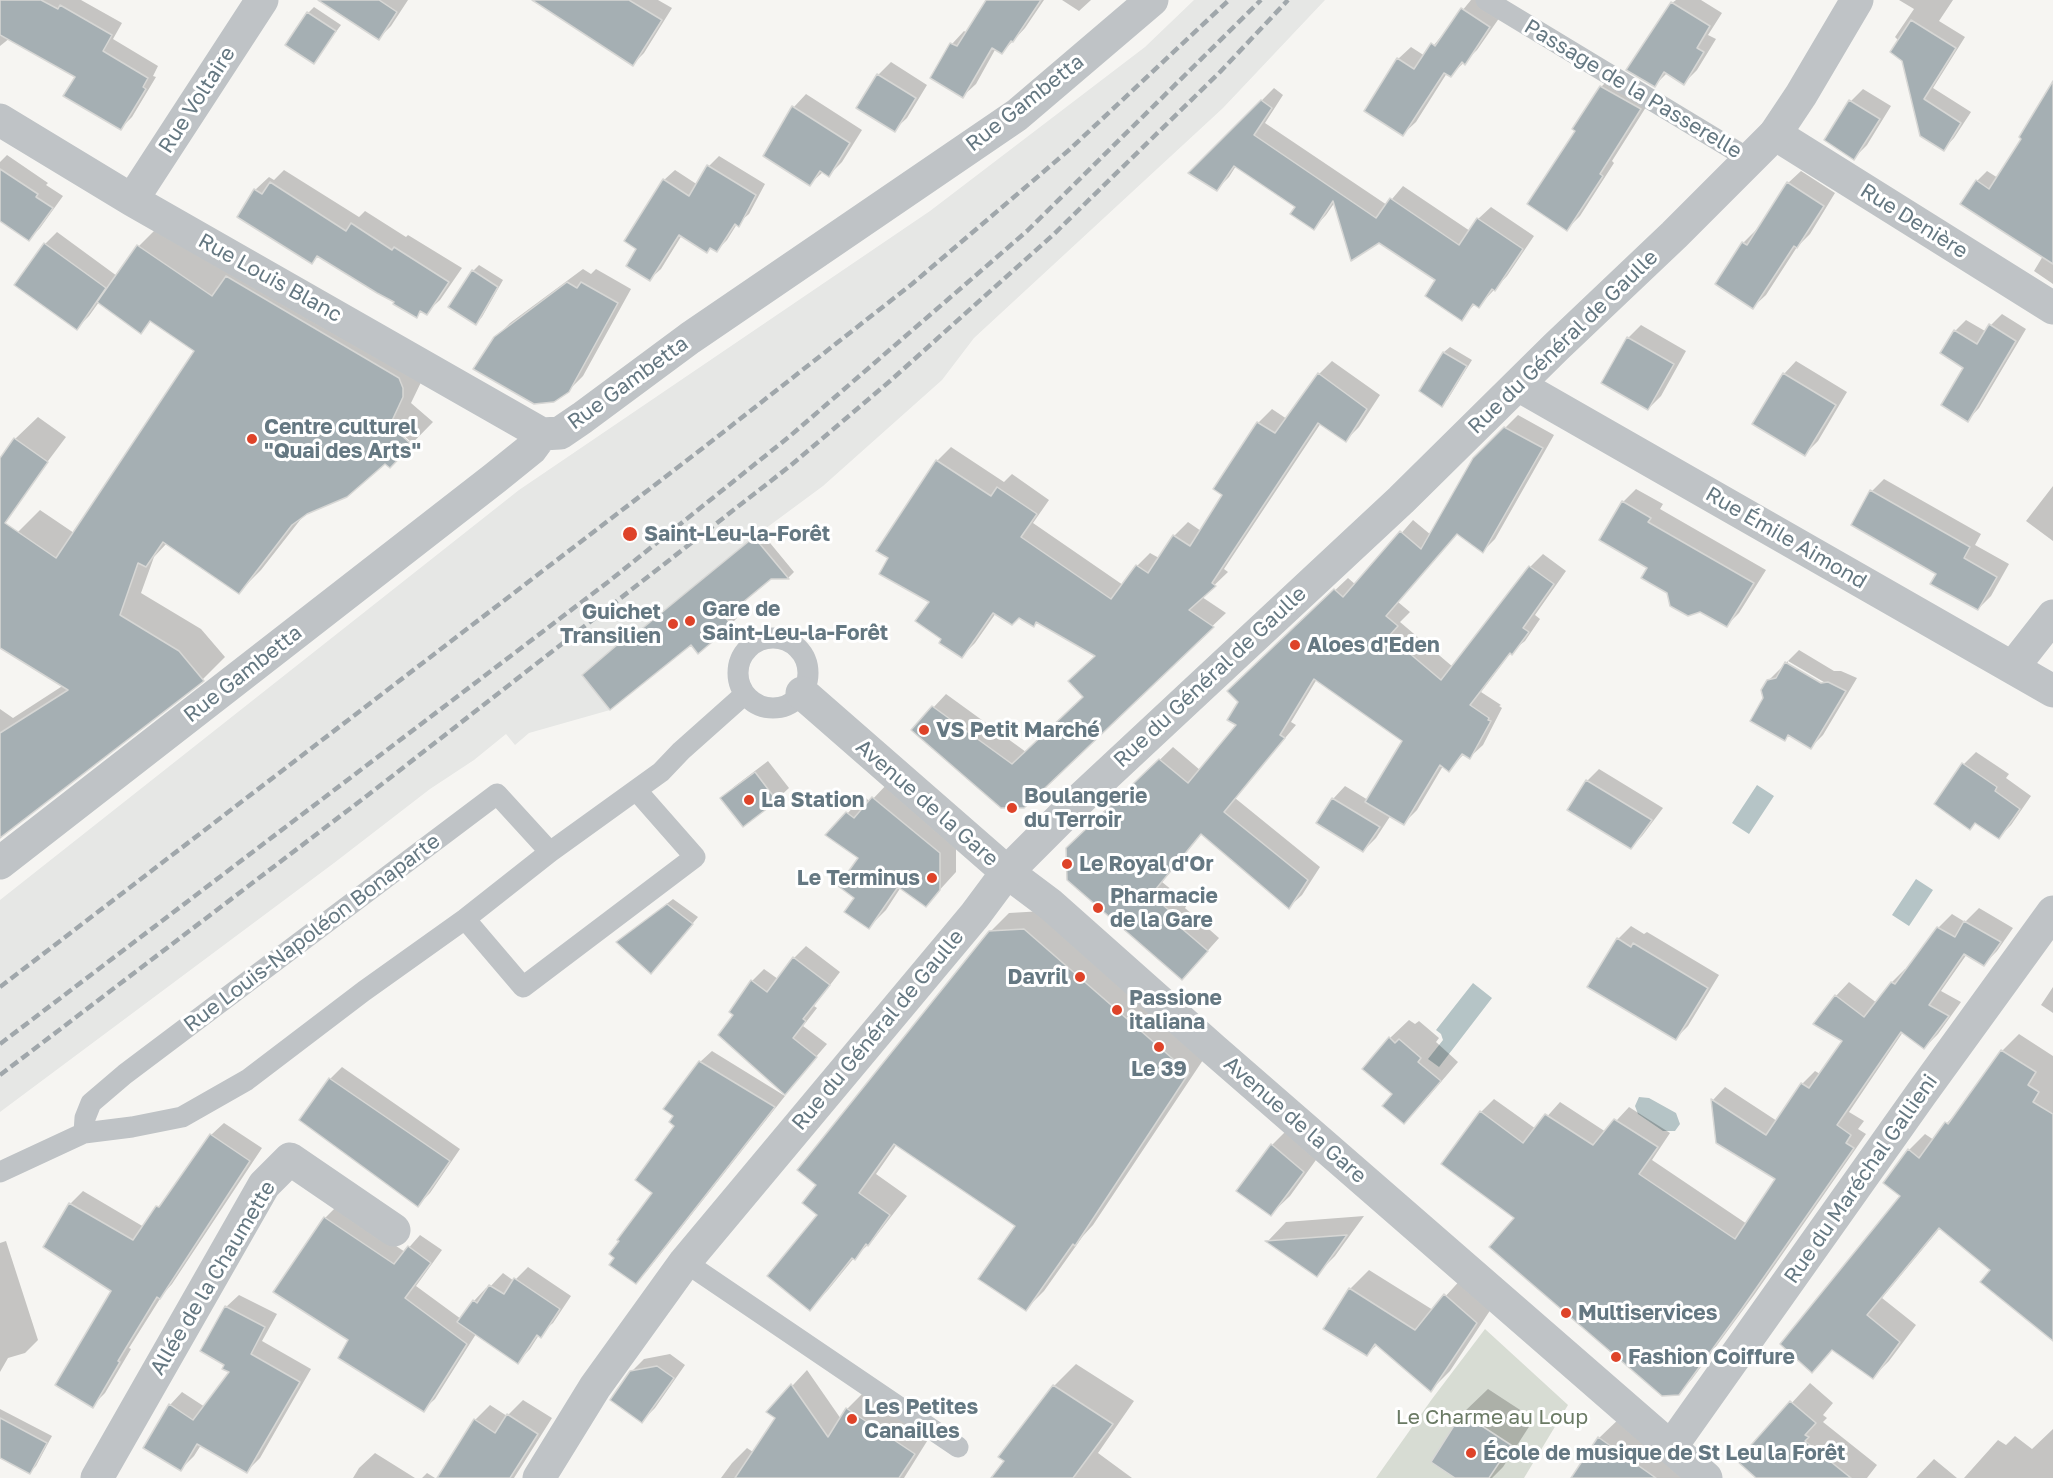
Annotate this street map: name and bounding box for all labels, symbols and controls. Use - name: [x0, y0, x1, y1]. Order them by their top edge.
- street label: Passage de la Passerelle: [1520, 14, 1746, 164]
- street label: Rue Voltaire: [153, 42, 241, 158]
- street label: Rue Gambetta: [961, 49, 1089, 157]
- street label: Rue Denière: [1856, 178, 1972, 264]
- street label: Rue Louis Blanc: [194, 228, 346, 328]
- street label: Rue du Général de Gaulle: [1463, 245, 1663, 439]
- street label: Rue Gambetta: [563, 331, 693, 435]
- place label: Centre culturel "Quai des Arts": [264, 414, 421, 464]
- marker: Centre culturel "Quai des Arts": [245, 432, 259, 446]
- street label: Rue Émile Aimond: [1701, 482, 1871, 594]
- place label: Saint-Leu-la-Forêt: [644, 521, 830, 547]
- marker: Saint-Leu-la-Forêt: [621, 525, 639, 543]
- street label: Rue du Général de Gaulle: [1109, 581, 1311, 773]
- place label: Gare de Saint-Leu-la-Forêt: [702, 596, 888, 646]
- place label: Guichet Transilien: [560, 599, 661, 649]
- marker: Gare de Saint-Leu-la-Forêt: [683, 614, 697, 628]
- marker: Guichet Transilien: [666, 617, 680, 631]
- street label: Rue Gambetta: [179, 620, 307, 728]
- place label: Aloes d'Eden: [1307, 632, 1440, 658]
- marker: Aloes d'Eden: [1288, 638, 1302, 652]
- place label: VS Petit Marché: [936, 717, 1100, 743]
- marker: VS Petit Marché: [917, 723, 931, 737]
- street label: Avenue de la Gare: [851, 734, 1003, 872]
- place label: Boulangerie du Terroir: [1024, 783, 1147, 833]
- place label: La Station: [761, 787, 865, 813]
- marker: La Station: [742, 793, 756, 807]
- marker: Boulangerie du Terroir: [1005, 801, 1019, 815]
- street label: Rue Louis-Napoléon Bonaparte: [179, 828, 445, 1038]
- place label: Le Royal d'Or: [1079, 851, 1214, 877]
- marker: Le Royal d'Or: [1060, 857, 1074, 871]
- place label: Le Terminus: [797, 865, 920, 891]
- marker: Le Terminus: [925, 871, 939, 885]
- place label: Pharmacie de la Gare: [1110, 883, 1218, 933]
- marker: Pharmacie de la Gare: [1091, 901, 1105, 915]
- street label: Rue du Général de Gaulle: [787, 925, 969, 1135]
- place label: Davril: [1008, 964, 1068, 990]
- marker: Davril: [1073, 970, 1087, 984]
- place label: Passione italiana: [1129, 985, 1222, 1035]
- marker: Passione italiana: [1110, 1003, 1124, 1017]
- marker: Le 39: [1152, 1040, 1166, 1054]
- street label: Avenue de la Gare: [1219, 1051, 1371, 1189]
- place label: Le 39: [1131, 1056, 1187, 1082]
- street label: Rue du Maréchal Gallieni: [1779, 1070, 1943, 1288]
- street label: Allée de la Chaumette: [145, 1176, 281, 1380]
- place label: Multiservices: [1578, 1300, 1717, 1326]
- marker: Multiservices: [1559, 1306, 1573, 1320]
- place label: Fashion Coiffure: [1628, 1344, 1795, 1370]
- marker: Fashion Coiffure: [1609, 1350, 1623, 1364]
- place label: Les Petites Canailles: [864, 1394, 978, 1444]
- park label: Le Charme au Loup: [1396, 1404, 1588, 1430]
- marker: Les Petites Canailles: [845, 1412, 859, 1426]
- place label: École de musique de St Leu la Forêt: [1483, 1440, 1845, 1466]
- marker: École de musique de St Leu la Forêt: [1464, 1446, 1478, 1460]

